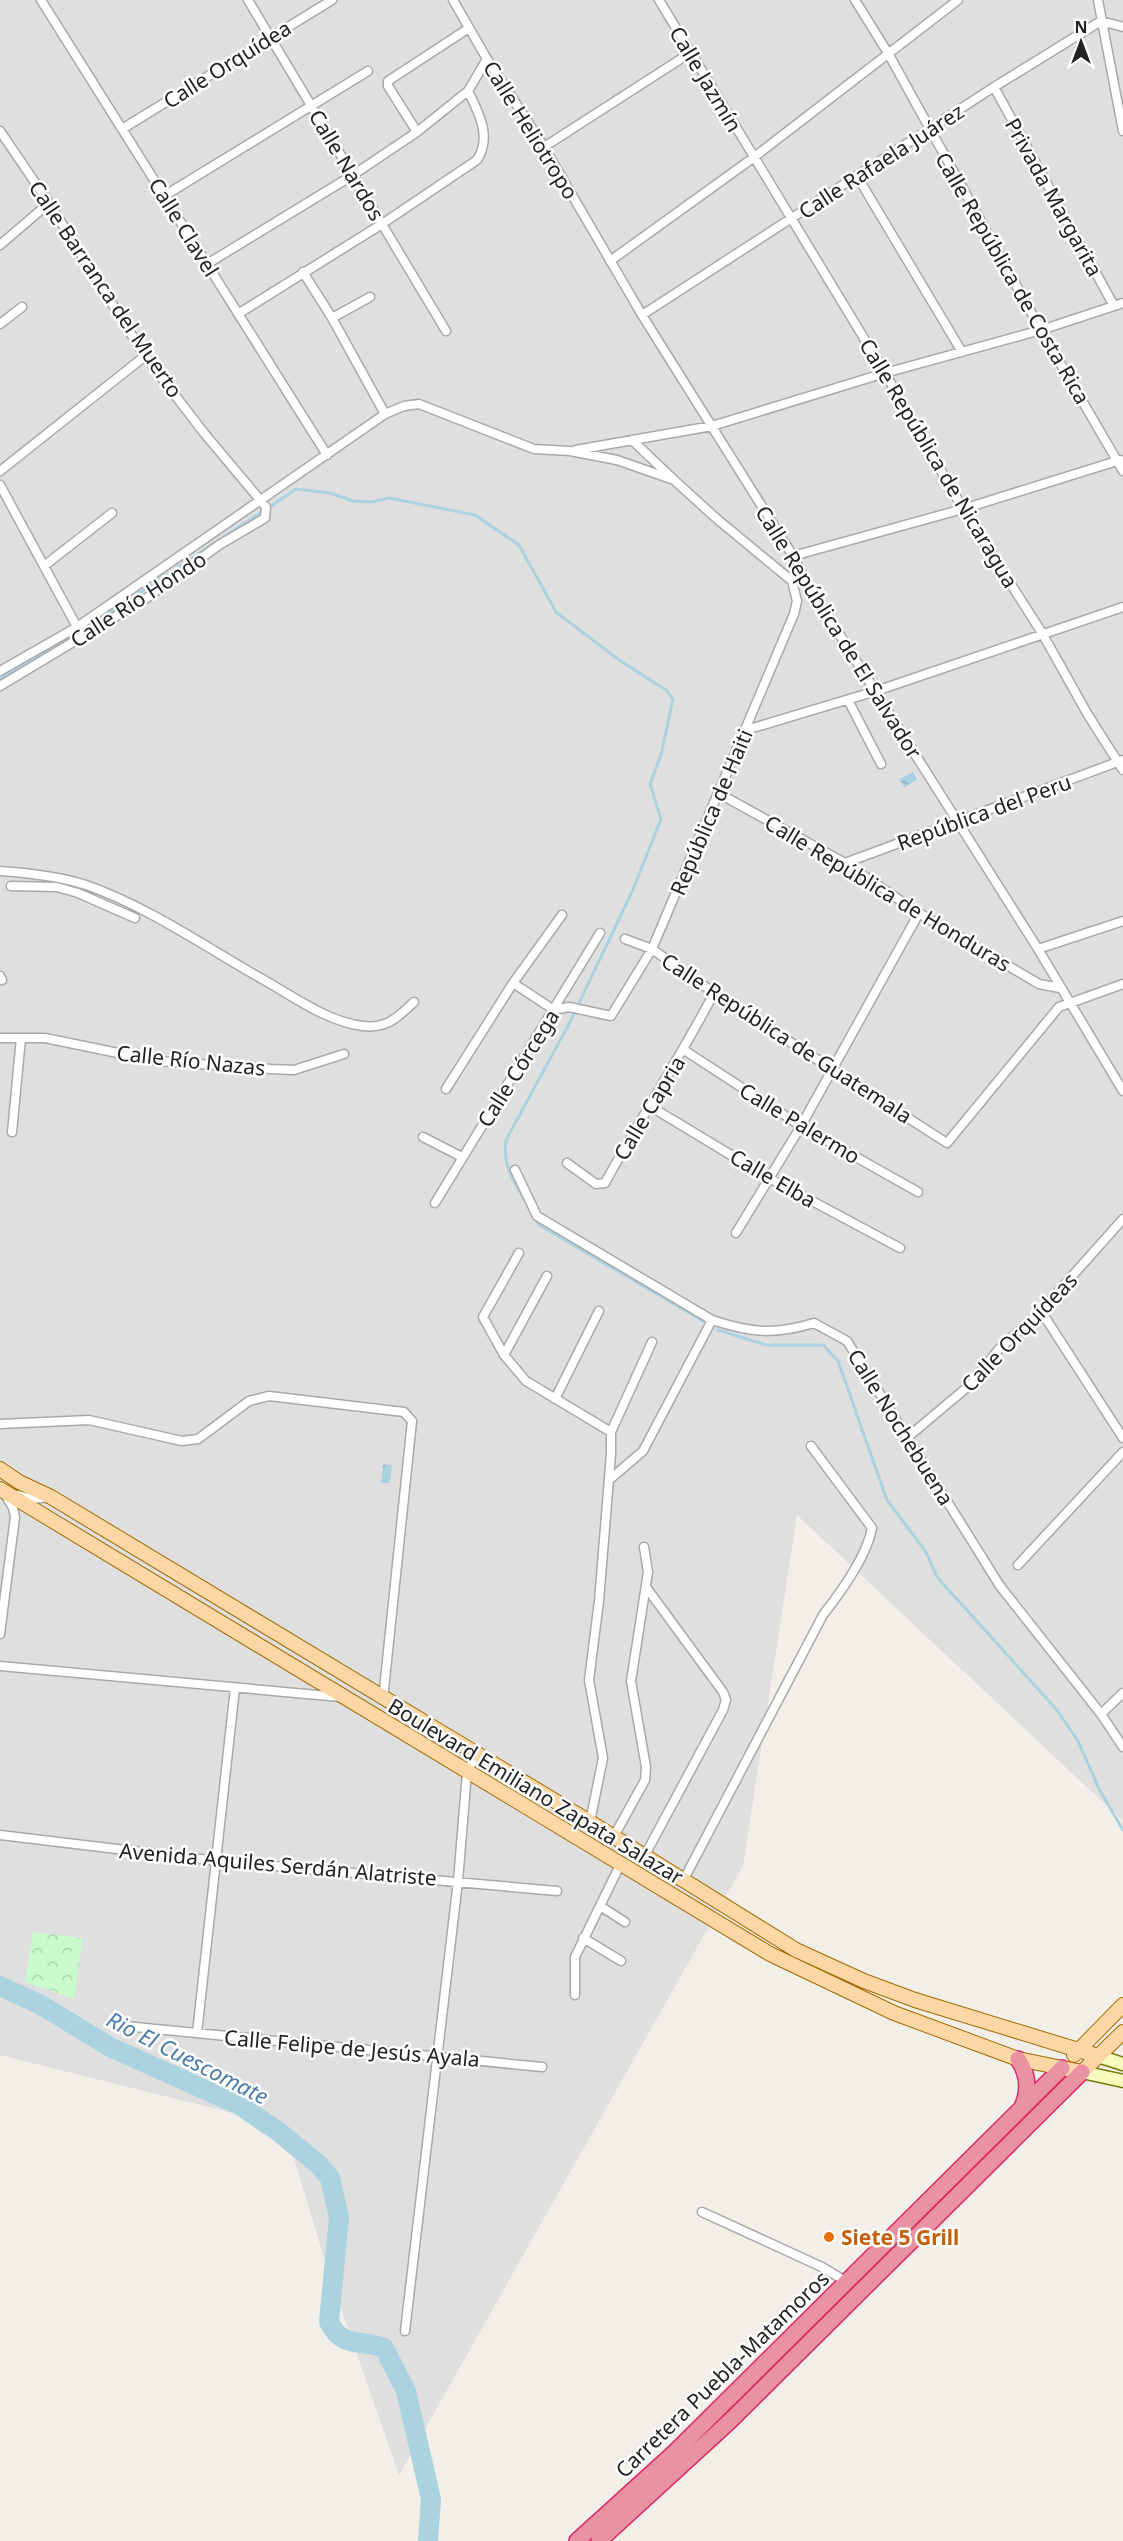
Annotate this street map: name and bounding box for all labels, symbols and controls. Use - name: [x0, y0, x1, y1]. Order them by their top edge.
- north arrow: [1051, 12, 1111, 72]
- street label: Calle Orquídea: [158, 14, 296, 114]
- text: N: [1074, 16, 1088, 38]
- street label: Calle Jazmín: [663, 21, 749, 137]
- street label: Calle Heliotropo: [477, 55, 585, 205]
- street label: Calle Rafaela Juárez: [793, 97, 969, 225]
- street label: Calle Nardos: [303, 104, 391, 226]
- street label: Privada Margarita: [999, 113, 1109, 281]
- street label: Calle República de Costa Rica: [929, 147, 1097, 409]
- street label: Calle Clavel: [143, 172, 225, 282]
- street label: Calle Barranca del Muerto: [23, 175, 189, 403]
- street label: Calle República de Nicaragua: [853, 333, 1025, 593]
- street label: Calle República de El Salvador: [749, 500, 929, 764]
- street label: Calle Río Hondo: [65, 545, 211, 653]
- street label: República de Haiti: [663, 725, 759, 899]
- street label: República del Peru: [893, 767, 1075, 857]
- street label: Calle República de Honduras: [760, 808, 1016, 978]
- street label: Calle República de Guatemala: [656, 946, 918, 1130]
- street label: Calle Córcega: [471, 1004, 565, 1132]
- street label: Calle Río Nazas: [115, 1038, 267, 1082]
- street label: Calle Capria: [607, 1051, 691, 1165]
- street label: Calle Palermo: [735, 1076, 865, 1170]
- street label: Calle Elba: [725, 1142, 821, 1214]
- street label: Calle Orquídeas: [955, 1266, 1083, 1398]
- street label: Calle Nochebuena: [842, 1344, 960, 1510]
- street label: Boulevard Emiliano Zapata Salazar: [383, 1691, 689, 1891]
- street label: Avenida Aquiles Serdán Alatriste: [118, 1836, 438, 1892]
- water label: Rio El Cuescomate: [102, 2003, 274, 2111]
- street label: Calle Felipe de Jesús Ayala: [223, 2023, 481, 2073]
- place label: Siete 5 Grill: [841, 2223, 959, 2251]
- marker: Siete 5 Grill: [822, 2230, 836, 2244]
- street label: Carretera Puebla-Matamoros: [609, 2264, 835, 2484]

